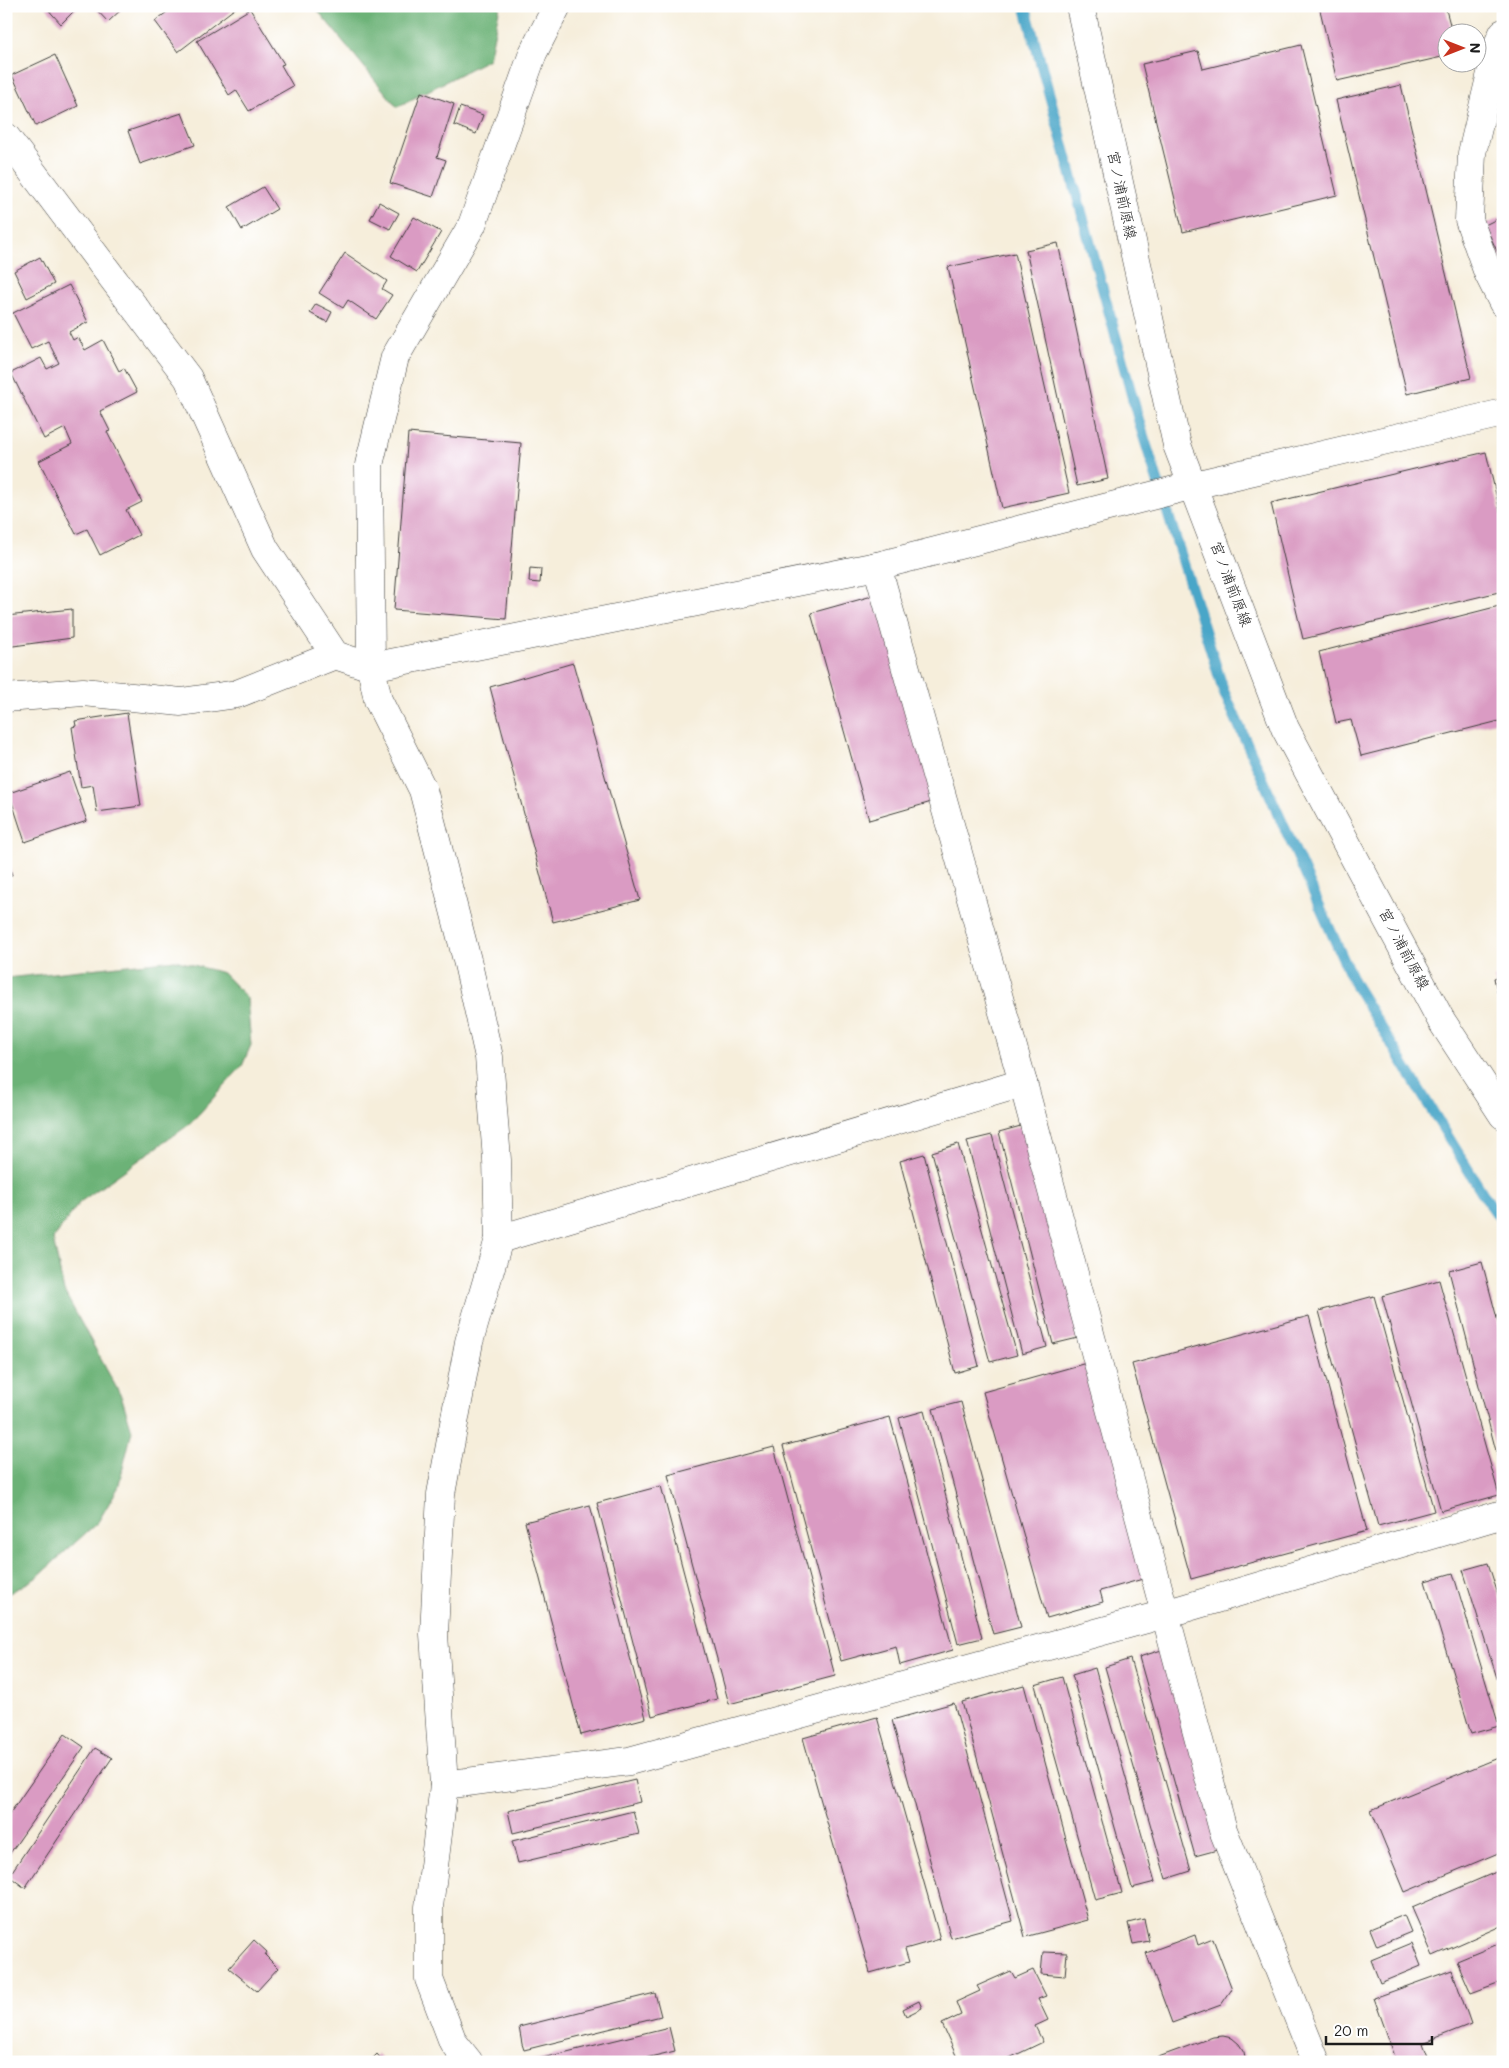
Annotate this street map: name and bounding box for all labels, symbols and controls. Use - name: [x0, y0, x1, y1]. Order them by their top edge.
- north arrow: [1436, 22, 1486, 72]
- text: N: [1466, 43, 1485, 53]
- street label: 宮ノ浦前原線: [1104, 149, 1142, 241]
- street label: 宮ノ浦前原線: [1206, 538, 1257, 629]
- street label: 宮ノ浦前原線: [1375, 904, 1435, 993]
- scale bar: [1326, 2013, 1433, 2045]
- text: 20 m: [1334, 2020, 1368, 2040]

